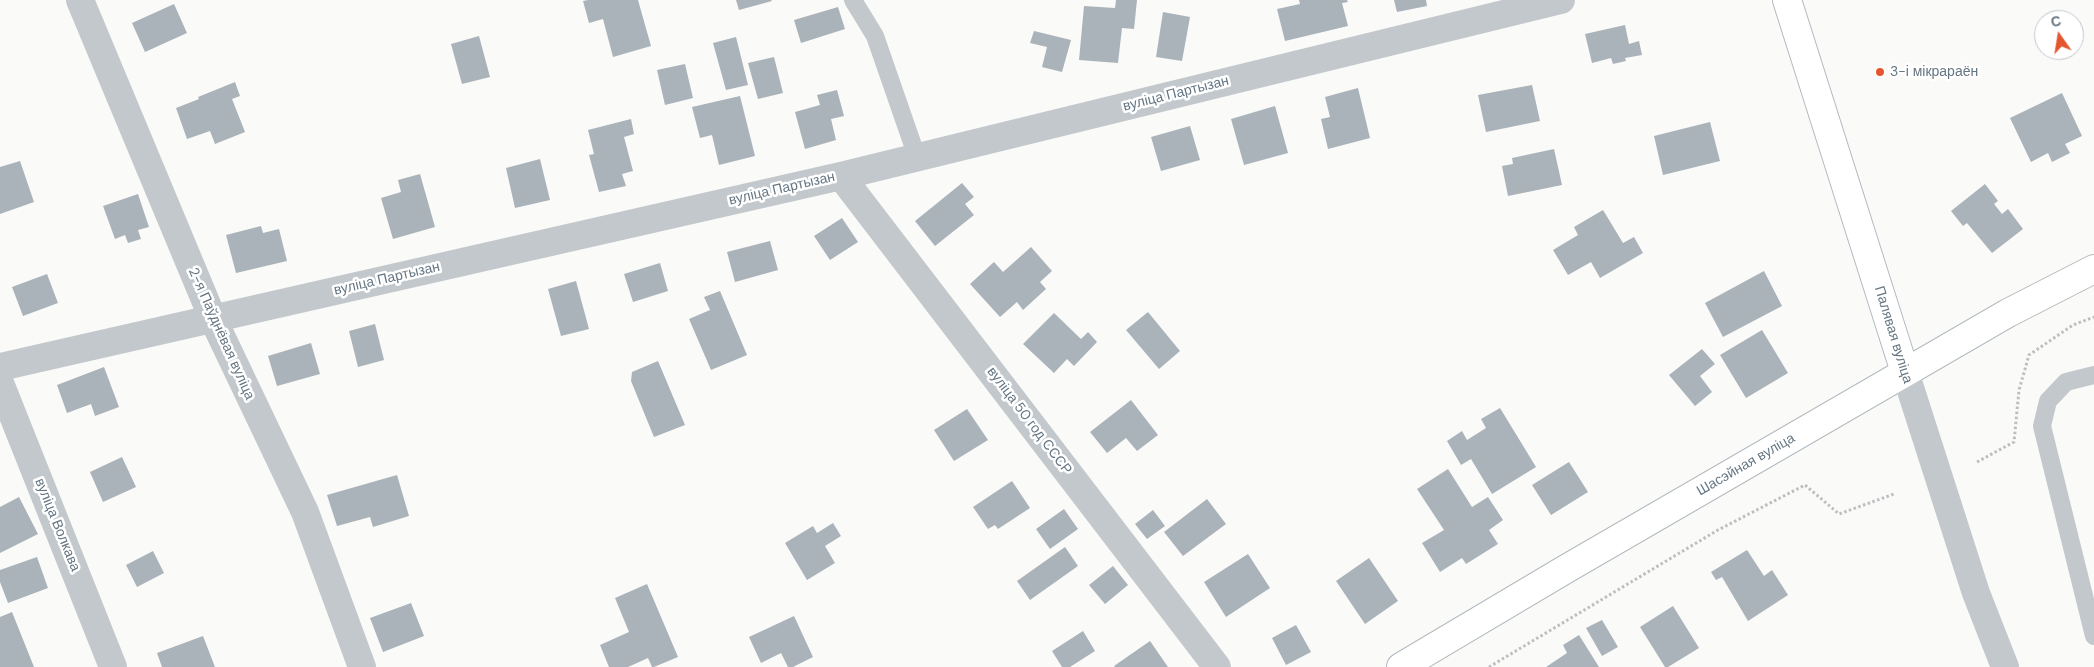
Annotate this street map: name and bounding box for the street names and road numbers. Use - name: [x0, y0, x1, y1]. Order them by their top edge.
- street label: вуліца Партызан: [1121, 73, 1231, 115]
- street label: вуліца Партызан: [727, 169, 837, 209]
- street label: вуліца Партызан: [332, 259, 442, 299]
- street label: 2-я Паўднёвая вуліца: [184, 265, 258, 403]
- street label: Палявая вуліца: [1870, 284, 1916, 386]
- street label: вуліца 50 год СССР: [983, 364, 1075, 478]
- street label: Шасэйная вуліца: [1694, 430, 1798, 500]
- street label: вуліца Волкава: [31, 476, 83, 574]

